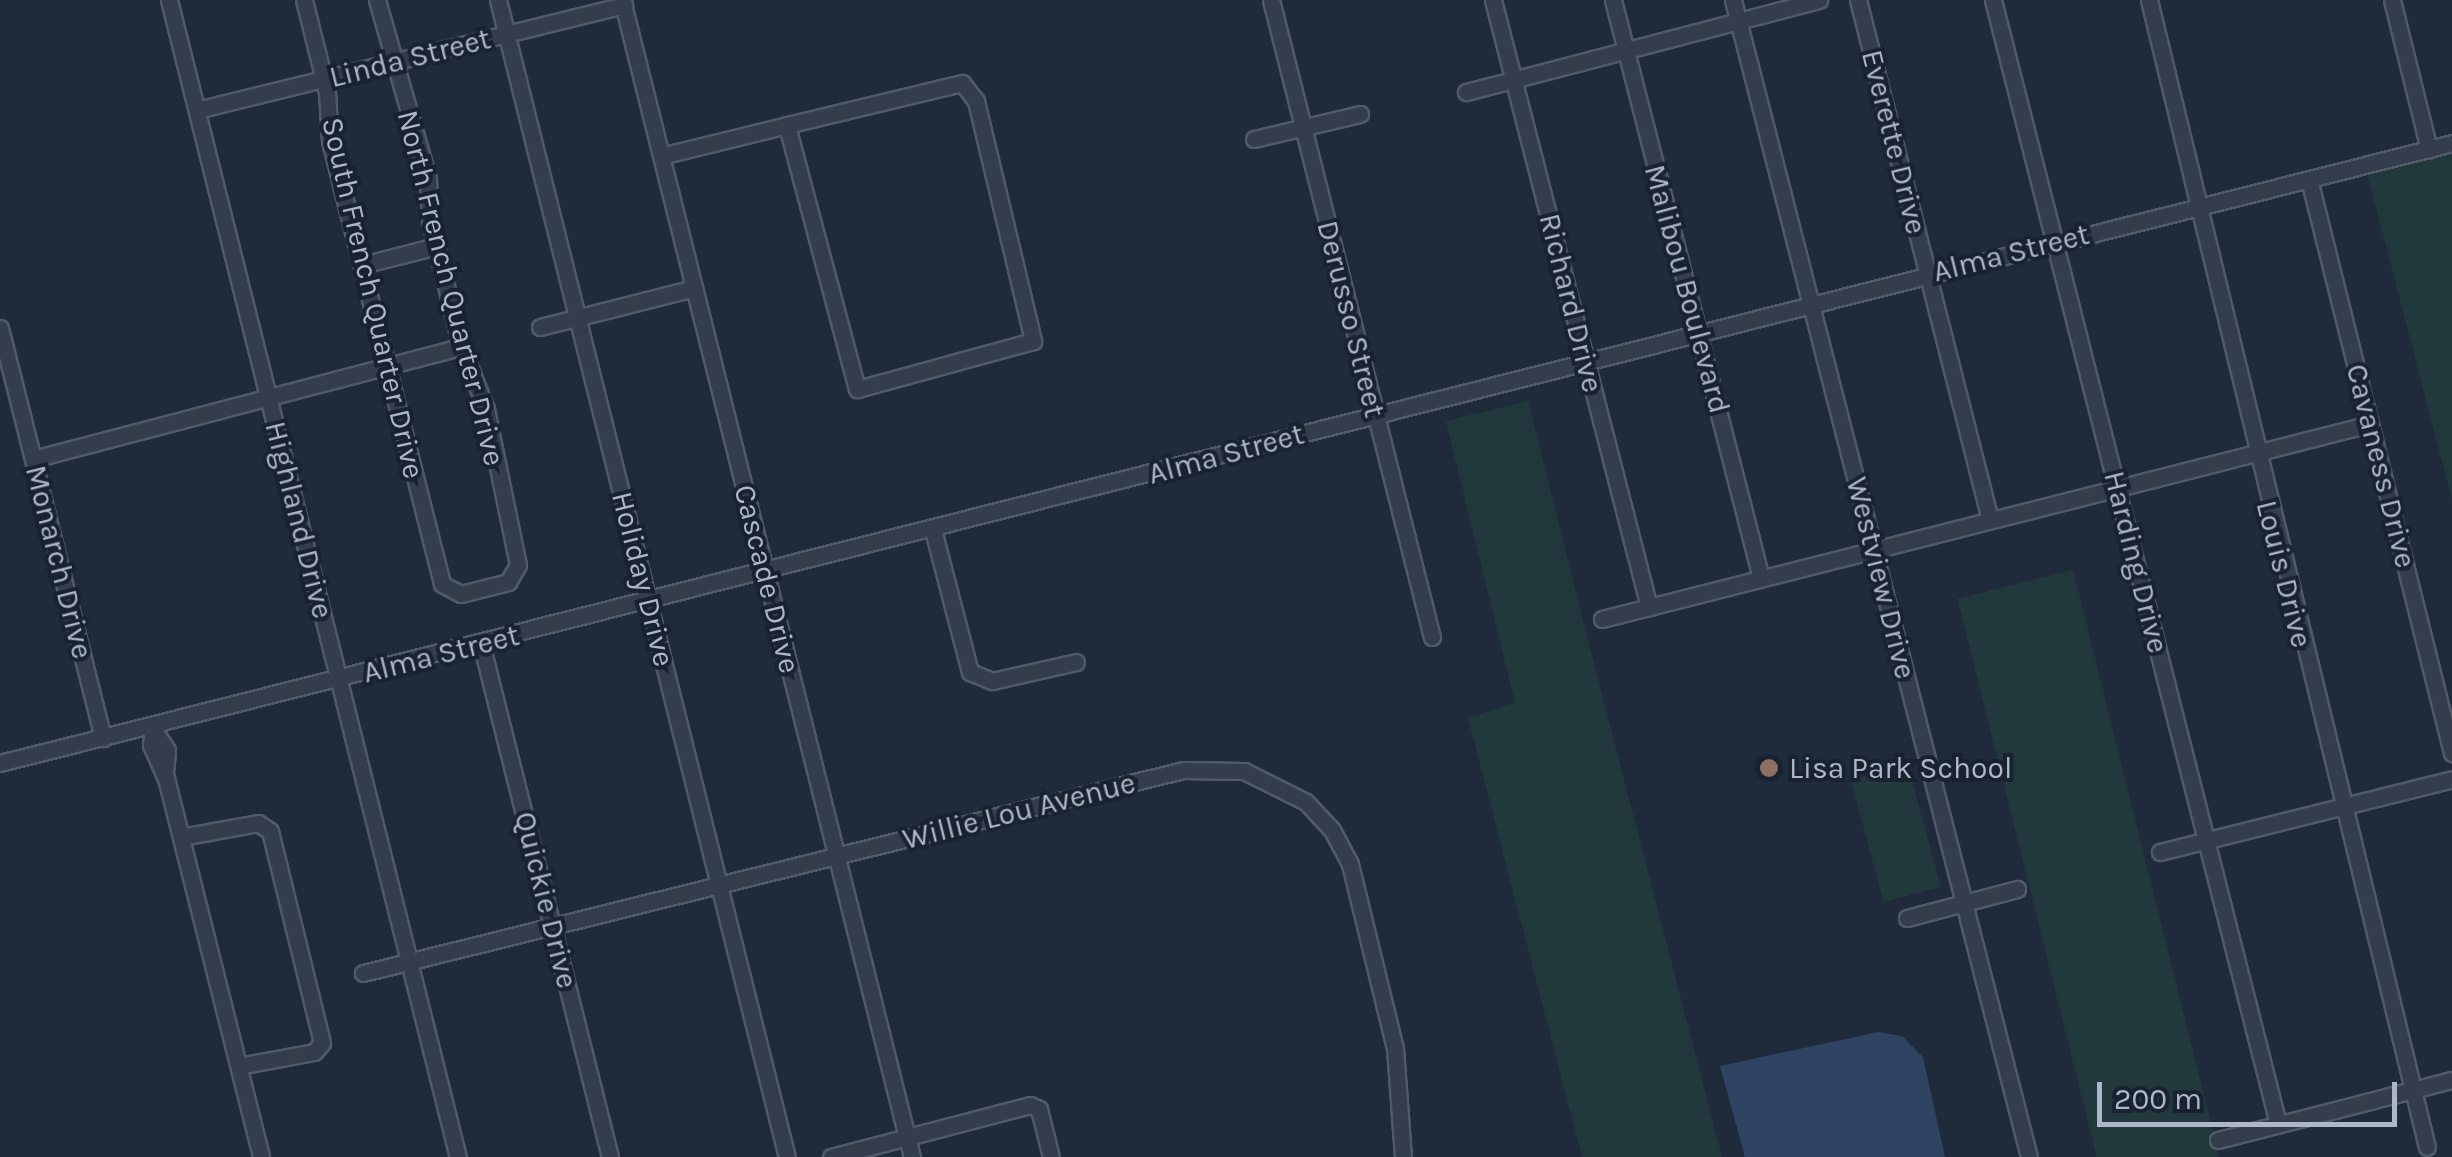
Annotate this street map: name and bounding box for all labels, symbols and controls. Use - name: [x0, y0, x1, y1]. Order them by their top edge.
- street label: Linda Street: [326, 21, 494, 95]
- street label: Everette Drive: [1854, 46, 1934, 238]
- street label: North French Quarter Drive: [389, 107, 513, 469]
- street label: South French Quarter Drive: [314, 114, 432, 482]
- street label: Malibou Boulevard: [1636, 161, 1738, 417]
- street label: Richard Drive: [1531, 210, 1611, 396]
- street label: Alma Street: [1929, 216, 2093, 290]
- street label: Derusso Street: [1309, 217, 1393, 421]
- street label: Cavaness Drive: [2338, 360, 2424, 572]
- street label: Alma Street: [1144, 416, 1308, 492]
- street label: Highland Drive: [257, 418, 341, 622]
- street label: Monarch Drive: [18, 462, 100, 662]
- street label: Harding Drive: [2096, 467, 2176, 657]
- street label: Westview Drive: [1839, 473, 1923, 683]
- street label: Cascade Drive: [726, 481, 808, 677]
- street label: Holiday Drive: [604, 488, 682, 670]
- street label: Louis Drive: [2248, 497, 2320, 651]
- street label: Alma Street: [359, 617, 523, 691]
- place label: Lisa Park School: [1789, 750, 2012, 786]
- marker: Lisa Park School: [1758, 757, 1780, 779]
- street label: Willie Lou Avenue: [899, 765, 1139, 857]
- street label: Quickie Drive: [507, 808, 585, 992]
- scale bar: [2102, 1062, 2402, 1124]
- text: 200 m: [2114, 1081, 2202, 1117]

